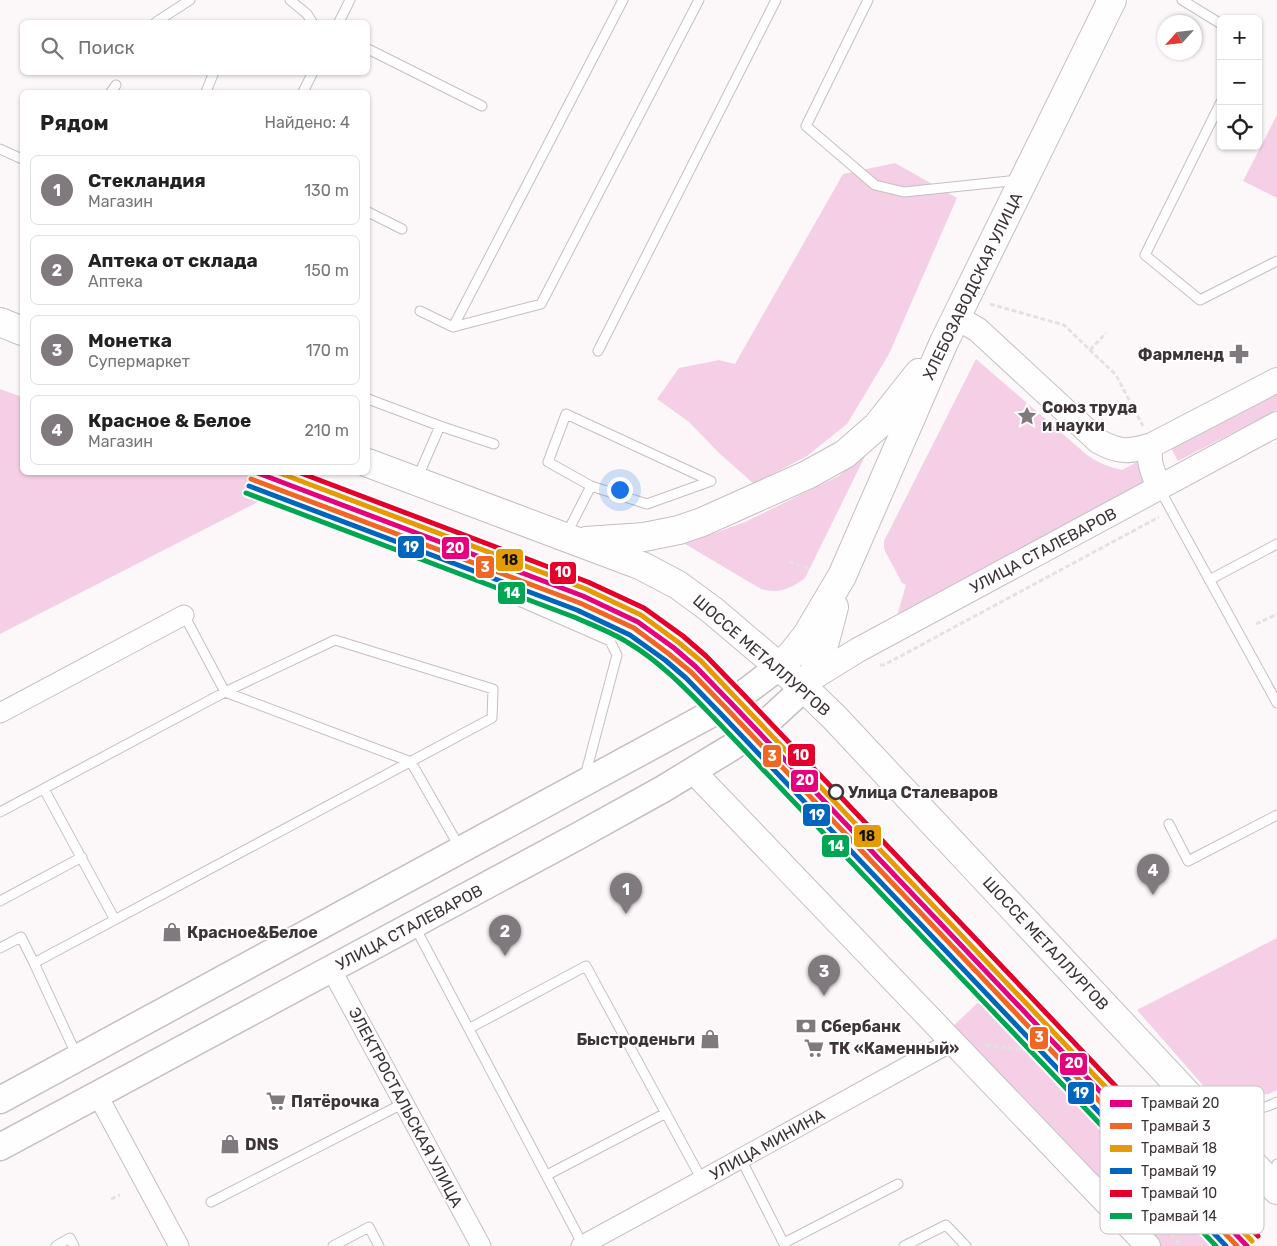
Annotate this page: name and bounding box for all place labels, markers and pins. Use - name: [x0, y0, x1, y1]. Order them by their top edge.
- pharmacy icon: Фармленд: [1228, 343, 1250, 365]
- place label: Фармленд: [1138, 345, 1224, 364]
- place label: Союз труда и науки: [1042, 398, 1137, 435]
- place icon: Союз труда и науки: [1016, 405, 1038, 427]
- place label: Улица Сталеваров: [848, 783, 998, 802]
- marker: Улица Сталеваров: [828, 784, 844, 800]
- pin: 4: [1137, 854, 1169, 895]
- pin: 1: [610, 873, 642, 914]
- pin: 2: [489, 915, 521, 956]
- shop icon: Красное&Белое: [161, 921, 183, 943]
- place label: Красное&Белое: [187, 923, 318, 942]
- pin: 3: [808, 955, 840, 996]
- bank icon: Сбербанк: [795, 1015, 817, 1037]
- place label: Сбербанк: [821, 1017, 901, 1036]
- shop icon: Быстроденьги: [699, 1028, 721, 1050]
- place label: Быстроденьги: [577, 1030, 695, 1049]
- supermarket icon: ТК «Каменный»: [803, 1037, 825, 1059]
- place label: ТК «Каменный»: [829, 1039, 959, 1058]
- supermarket icon: Пятёрочка: [265, 1090, 287, 1112]
- place label: Пятёрочка: [291, 1092, 380, 1111]
- shop icon: DNS: [219, 1133, 241, 1155]
- place label: DNS: [245, 1135, 279, 1154]

